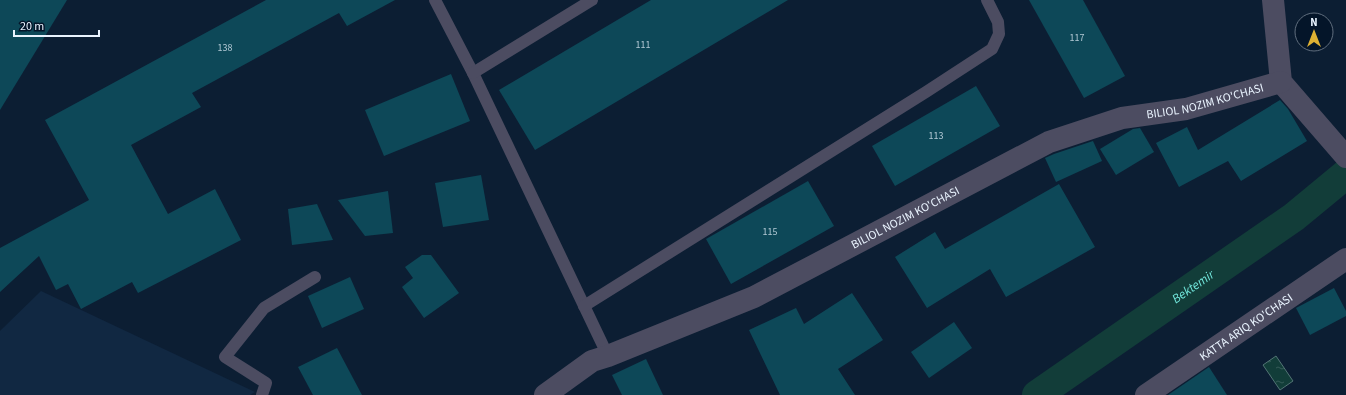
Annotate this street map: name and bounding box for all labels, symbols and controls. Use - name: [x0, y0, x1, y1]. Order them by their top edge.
- scale bar: [14, 12, 99, 38]
- north arrow: [1294, 12, 1334, 52]
- text: N: [1310, 15, 1318, 30]
- text: 20 m: [20, 18, 44, 35]
- house number: 117: [1070, 31, 1084, 45]
- house number: 111: [636, 38, 650, 52]
- house number: 138: [218, 41, 232, 55]
- street label: BILIOL NOZIM KO'CHASI: [1145, 79, 1265, 123]
- house number: 113: [929, 129, 943, 143]
- street label: BILIOL NOZIM KO'CHASI: [848, 182, 962, 253]
- house number: 115: [763, 225, 777, 239]
- water label: Bektemir: [1168, 265, 1218, 308]
- street label: KATTA ARIQ KO'CHASI: [1196, 289, 1296, 365]

